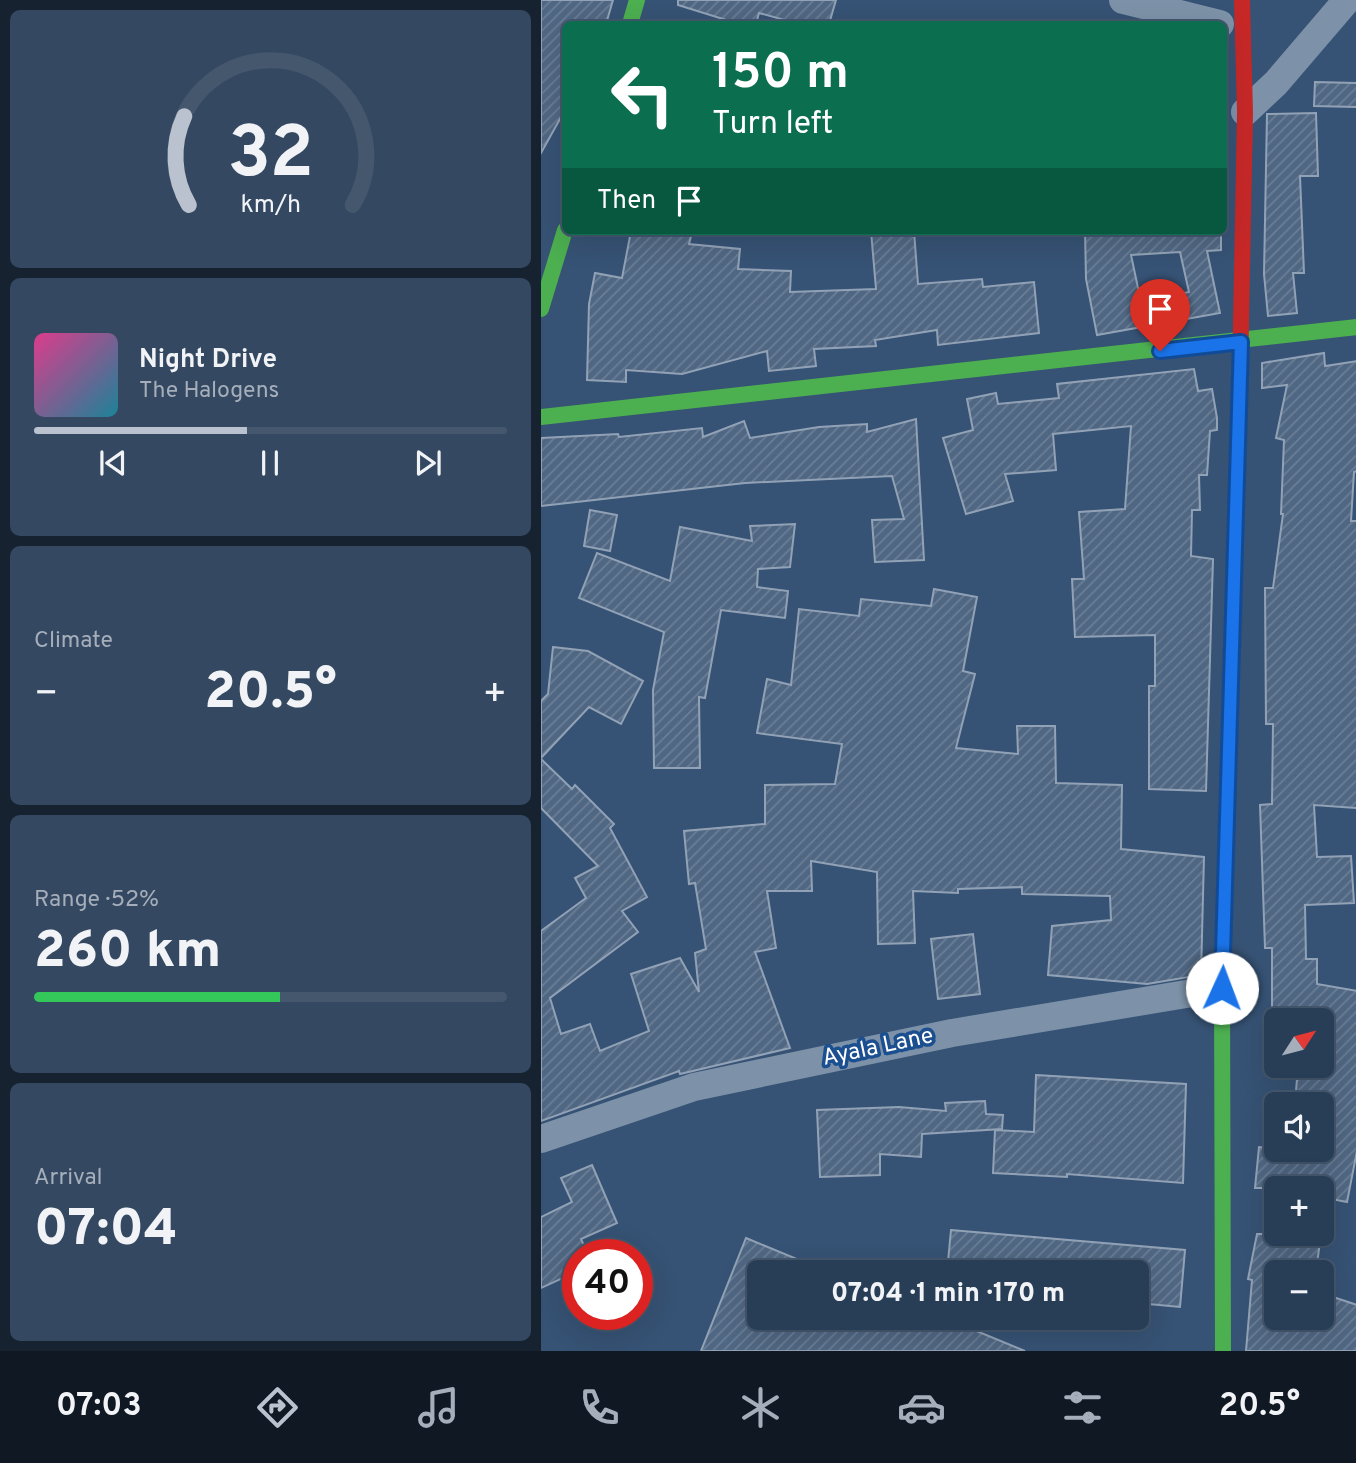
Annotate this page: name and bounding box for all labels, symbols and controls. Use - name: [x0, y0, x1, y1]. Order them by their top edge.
- text: 150 m: [712, 44, 849, 106]
- icon: left: [597, 49, 688, 140]
- text: Turn left: [712, 105, 833, 145]
- text: 32: [227, 111, 314, 203]
- icon: arrive: [670, 182, 708, 220]
- text: Then: [597, 185, 656, 218]
- text: km/h: [240, 190, 301, 222]
- pin: [1130, 279, 1190, 351]
- icon: arrive: [1141, 290, 1179, 328]
- text: Night Drive: [139, 344, 277, 377]
- text: The Halogens: [139, 377, 279, 406]
- icon: previous: [94, 444, 132, 482]
- icon: pause: [251, 444, 289, 482]
- icon: next: [409, 444, 447, 482]
- text: Climate: [34, 627, 113, 656]
- text: 20.5°: [204, 661, 337, 727]
- text: −: [34, 671, 59, 720]
- text: +: [482, 671, 507, 720]
- text: Range · 52%: [34, 886, 159, 915]
- text: 260 km: [34, 920, 221, 986]
- position arrow: [1185, 951, 1259, 1025]
- north arrow: [1264, 1008, 1334, 1078]
- map controls: [1264, 1008, 1334, 1330]
- street label: Ayala Lane: [820, 1022, 936, 1074]
- button: sound: [1264, 1092, 1334, 1162]
- text: Arrival: [34, 1164, 103, 1193]
- button: +: [1264, 1176, 1334, 1246]
- text: 07:04: [34, 1198, 178, 1264]
- speed limit sign: 40: [562, 1239, 653, 1330]
- button: −: [1264, 1260, 1334, 1330]
- text: 07:04 · 1 min · 170 m: [831, 1278, 1065, 1311]
- icon: directions: [253, 1383, 302, 1432]
- icon: music: [414, 1383, 463, 1432]
- icon: phone: [575, 1383, 624, 1432]
- icon: climate: [736, 1383, 785, 1432]
- icon: car: [897, 1383, 946, 1432]
- icon: filters: [1058, 1383, 1107, 1432]
- text: 07:03: [56, 1387, 142, 1427]
- text: 20.5°: [1219, 1387, 1300, 1427]

